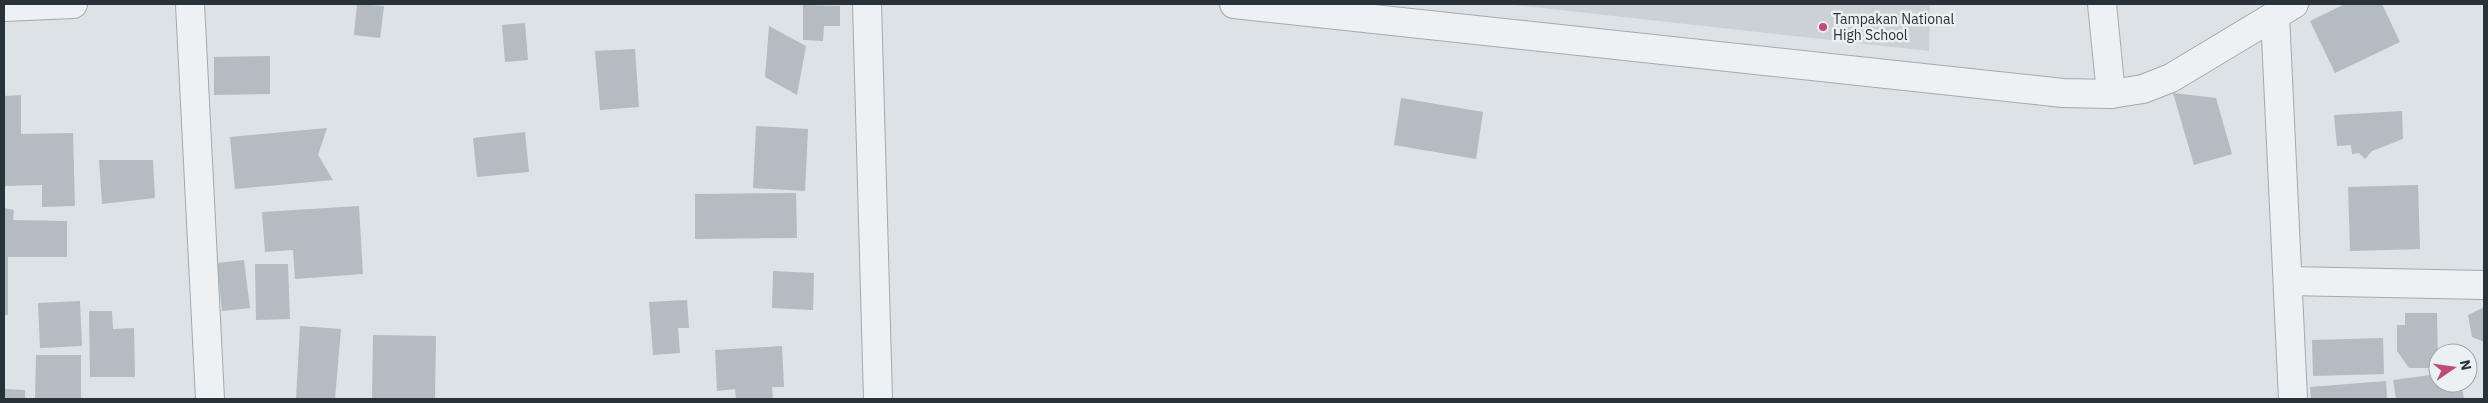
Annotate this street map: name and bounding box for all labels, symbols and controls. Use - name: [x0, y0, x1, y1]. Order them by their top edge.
- place label: Tampakan National High School: [1833, 10, 1954, 44]
- marker: Tampakan National High School: [1817, 21, 1829, 33]
- north arrow: [2428, 343, 2478, 393]
- text: N: [2456, 358, 2476, 372]

